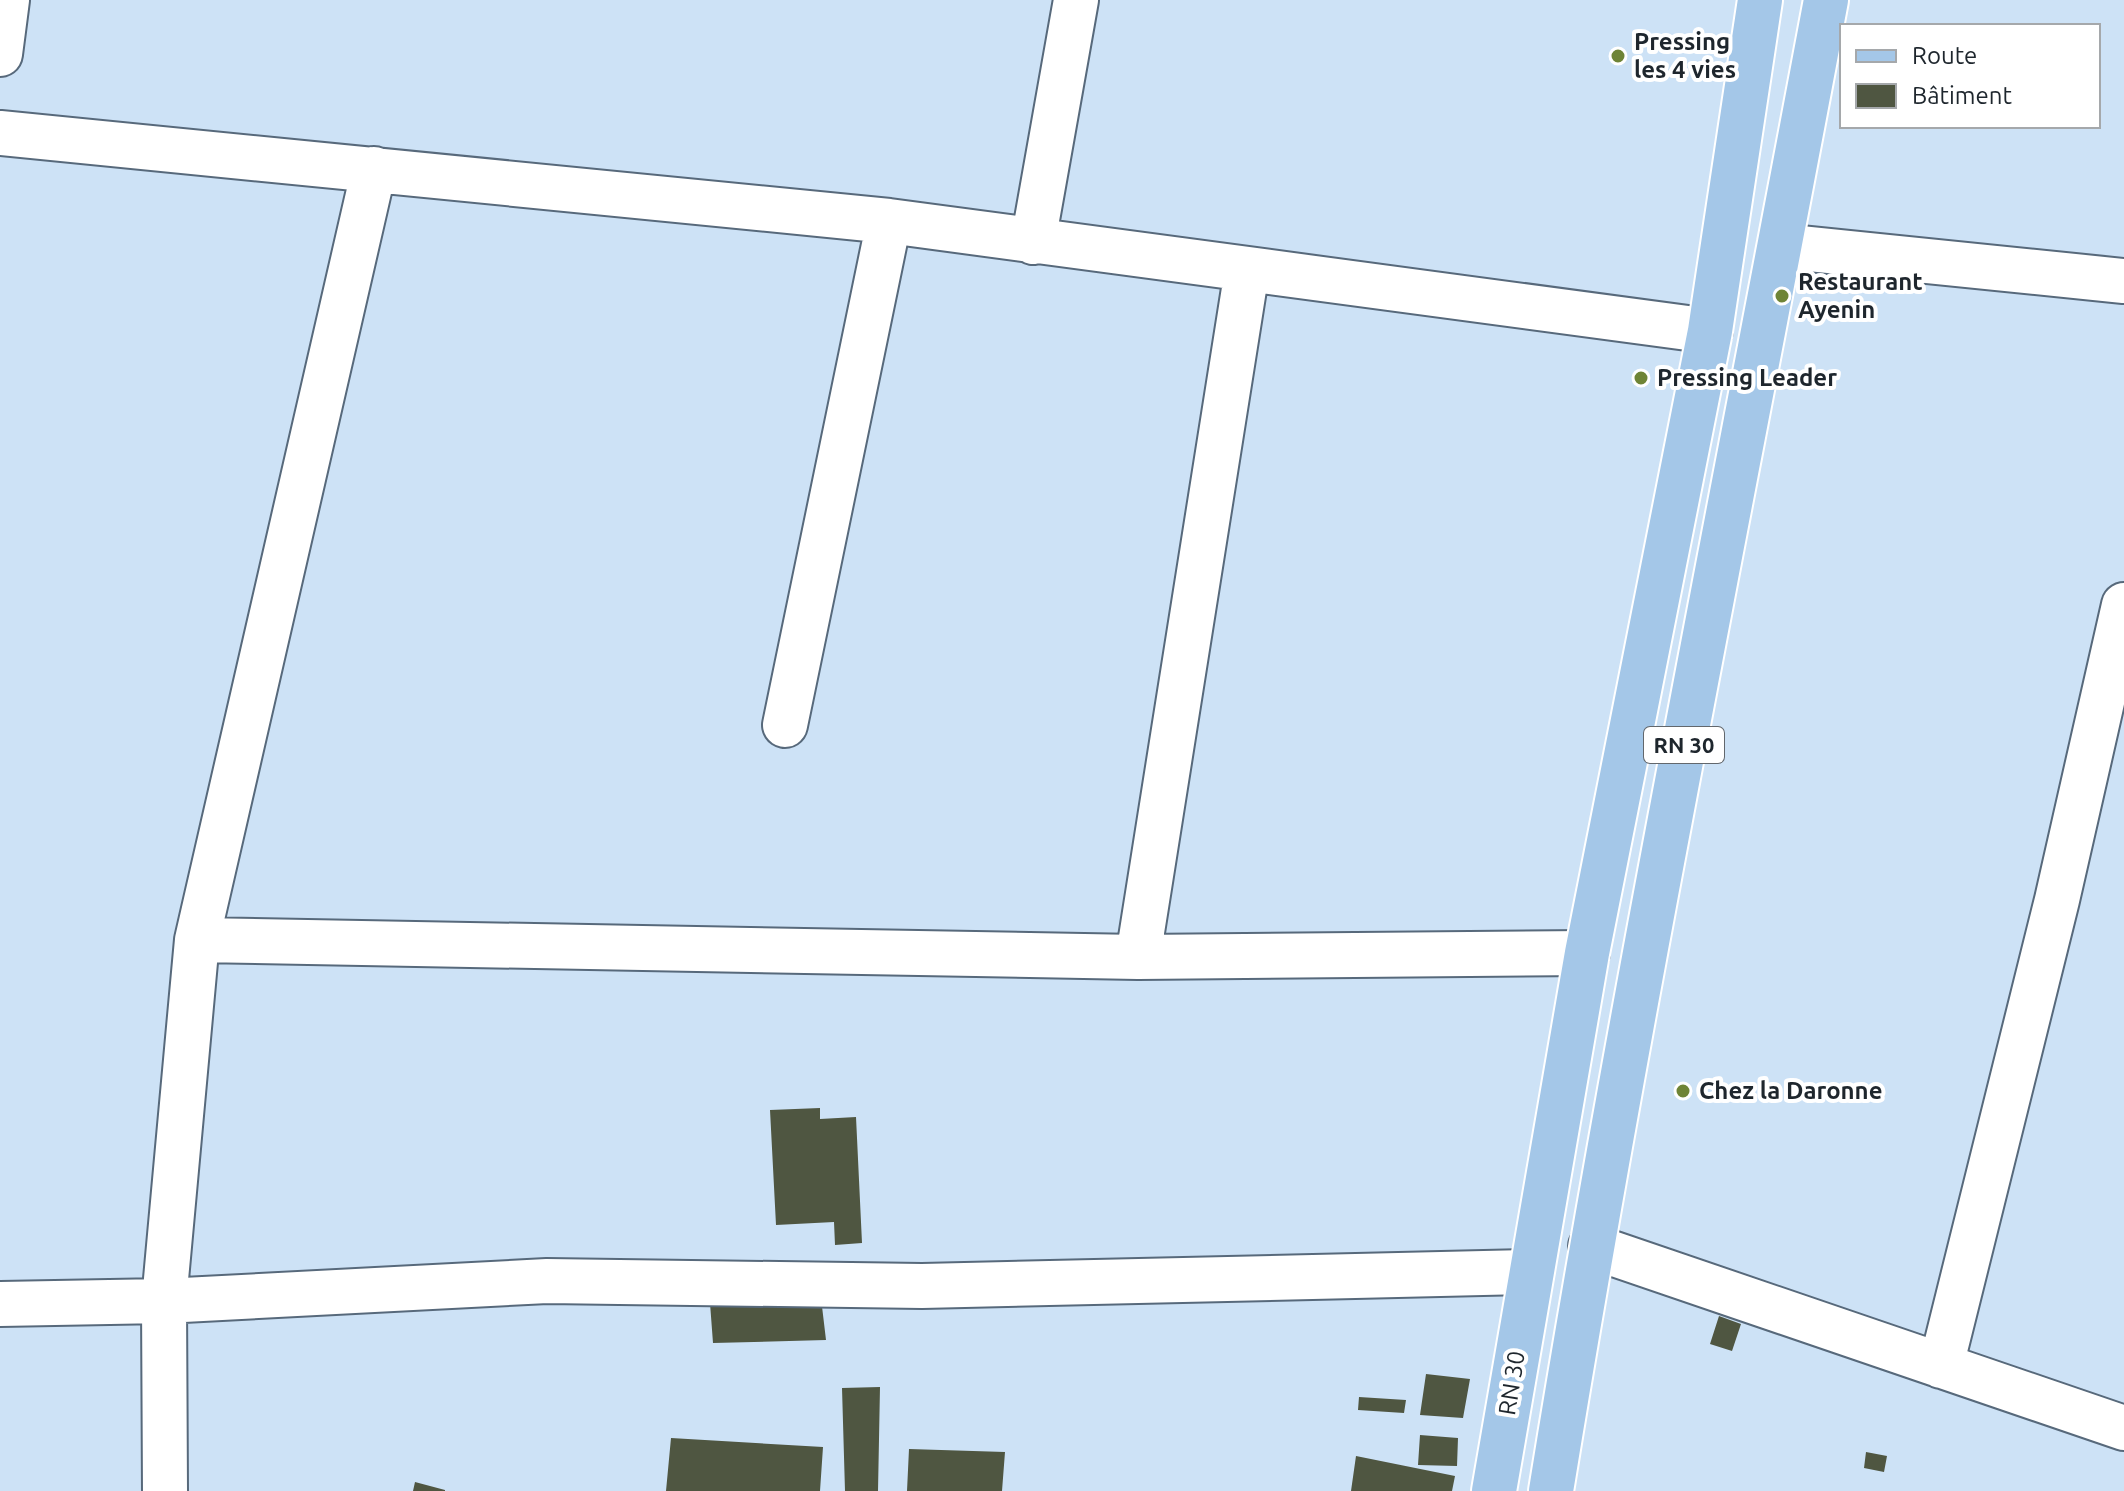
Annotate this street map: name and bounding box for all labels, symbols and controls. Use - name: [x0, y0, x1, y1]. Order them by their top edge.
- legend: [1840, 24, 2100, 128]
- place label: Pressing les 4 vies: [1634, 28, 1736, 83]
- text: Route: [1912, 42, 1977, 69]
- marker: Pressing les 4 vies: [1609, 47, 1627, 65]
- text: Bâtiment: [1912, 82, 2013, 109]
- place label: Restaurant Ayenin: [1798, 268, 1923, 323]
- marker: Restaurant Ayenin: [1773, 287, 1791, 305]
- place label: Pressing Leader: [1657, 364, 1837, 391]
- marker: Pressing Leader: [1632, 369, 1650, 387]
- road number: RN 30: [1644, 727, 1724, 763]
- place label: Chez la Daronne: [1699, 1077, 1882, 1104]
- marker: Chez la Daronne: [1674, 1082, 1692, 1100]
- street label: RN 30: [1493, 1349, 1530, 1417]

